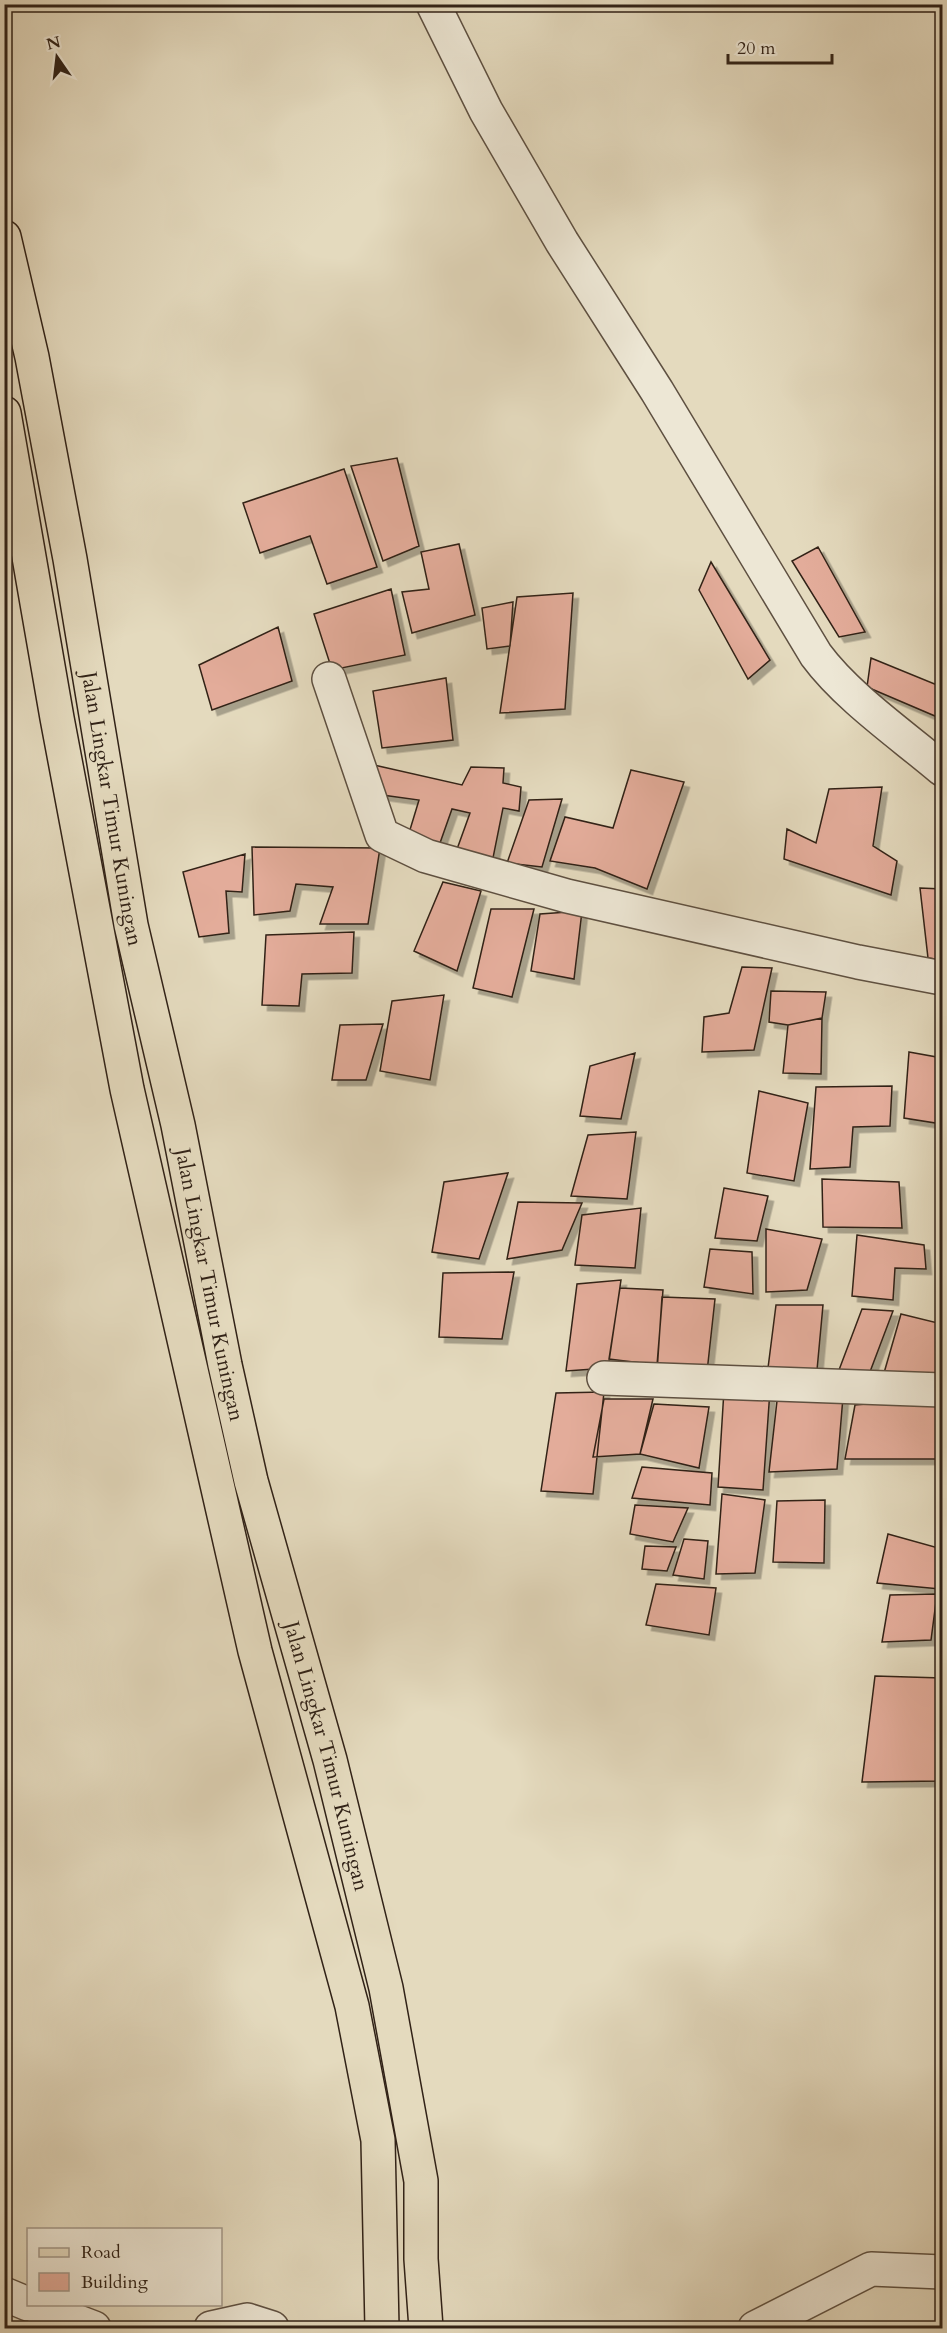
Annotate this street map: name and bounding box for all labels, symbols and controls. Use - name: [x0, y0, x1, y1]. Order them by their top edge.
- north arrow: [27, 27, 87, 87]
- scale bar: [728, 27, 832, 65]
- text: N: [44, 31, 63, 56]
- text: 20 m: [737, 36, 776, 61]
- street label: Jalan Lingkar Timur Kuningan: [74, 666, 149, 949]
- street label: Jalan Lingkar Timur Kuningan: [167, 1143, 251, 1424]
- street label: Jalan Lingkar Timur Kuningan: [276, 1615, 376, 1894]
- legend: [27, 2228, 222, 2306]
- text: Road: [81, 2240, 121, 2265]
- text: Building: [81, 2270, 149, 2295]

